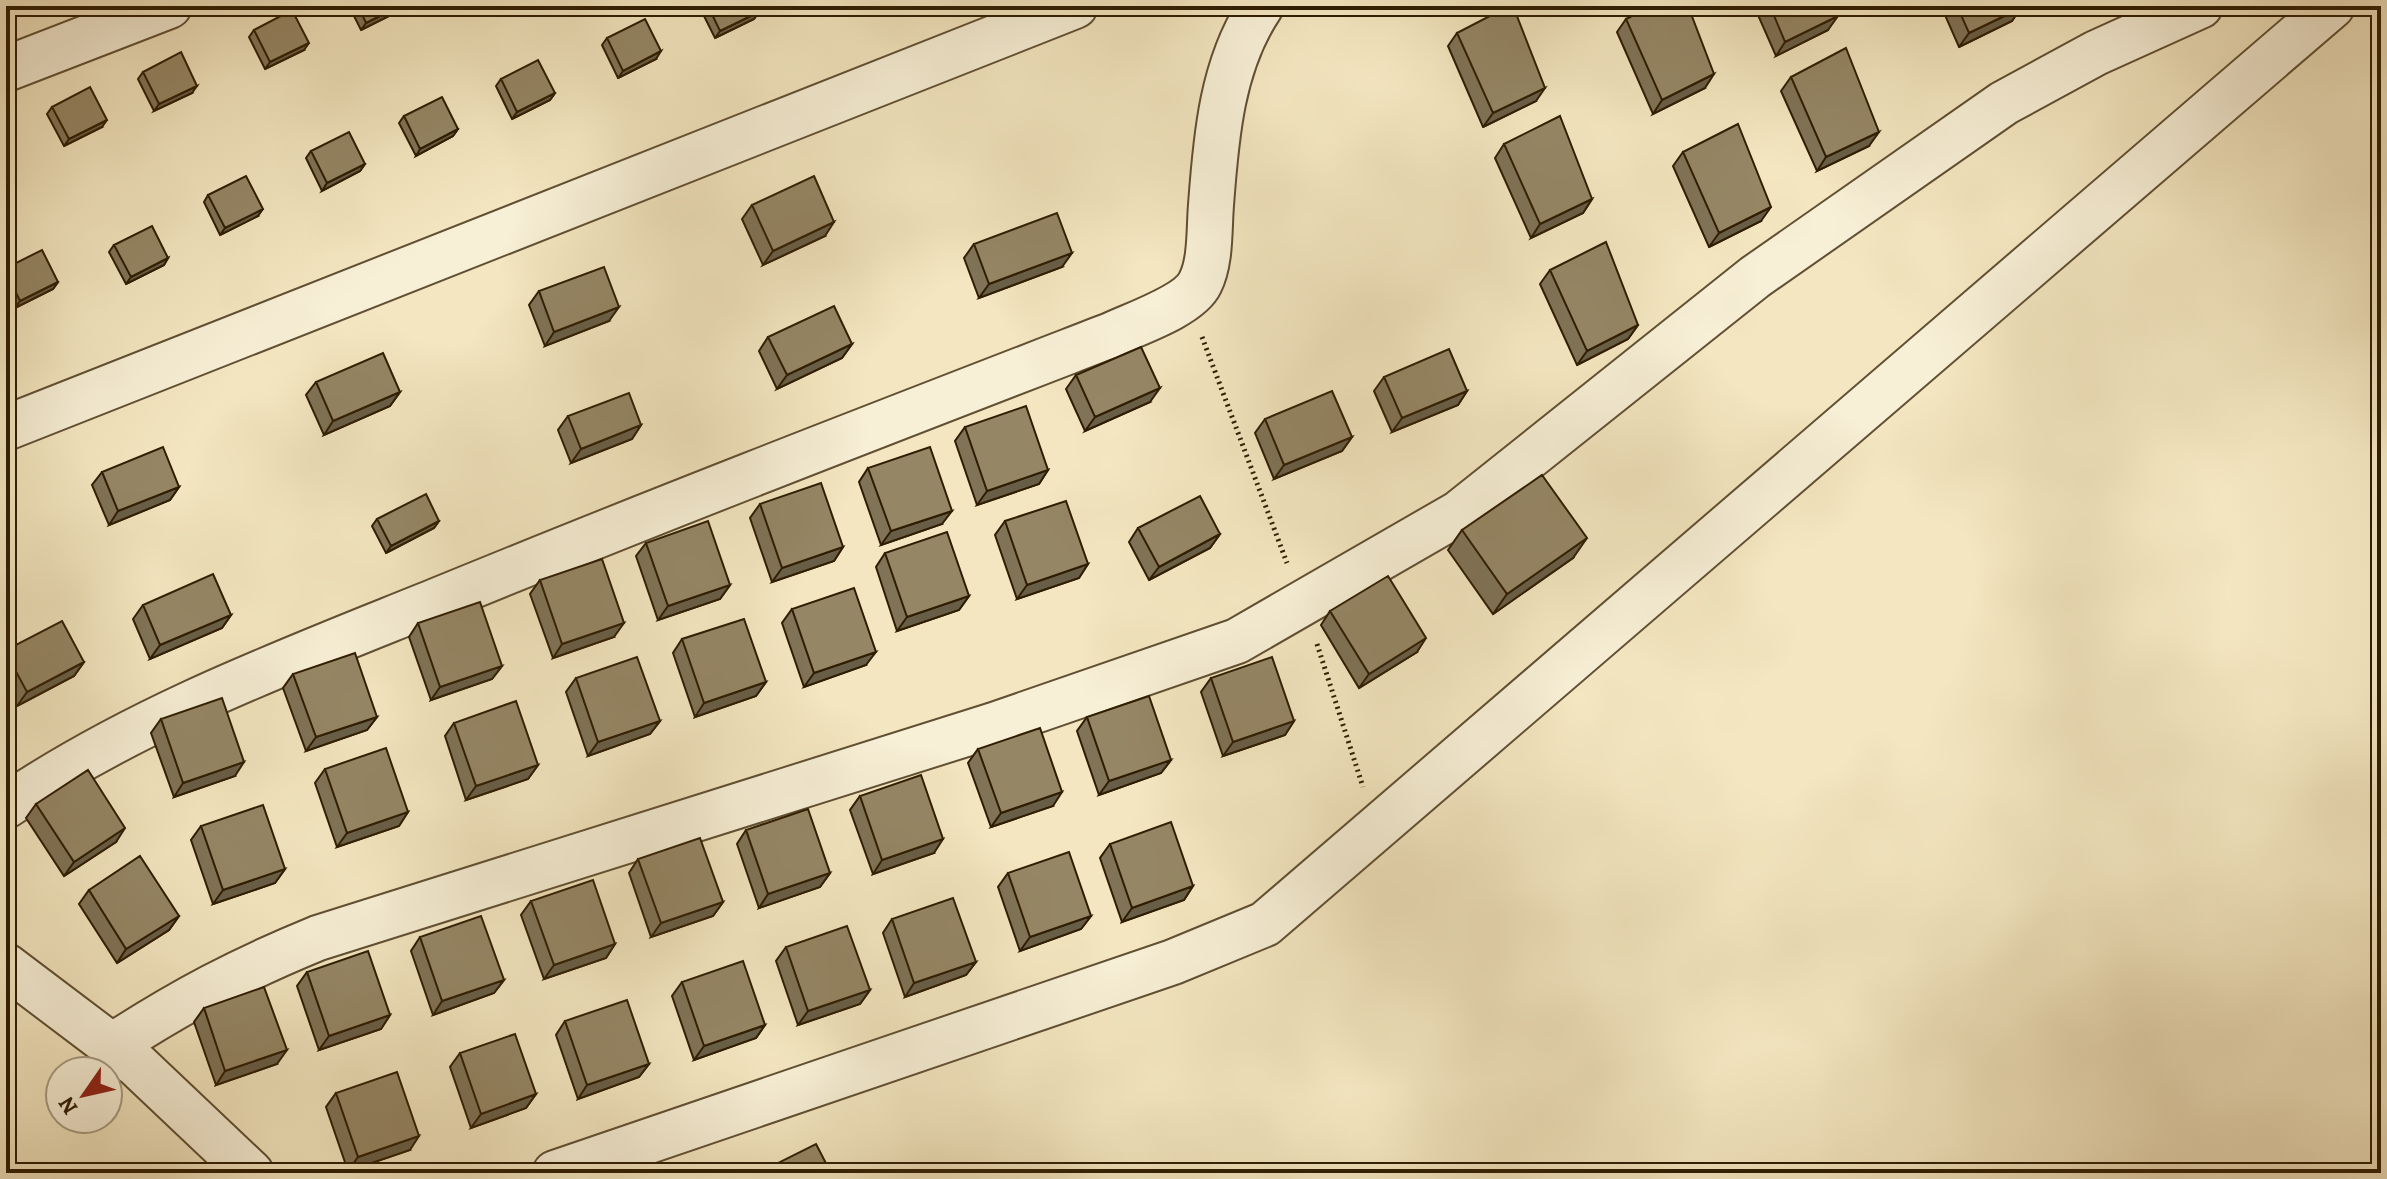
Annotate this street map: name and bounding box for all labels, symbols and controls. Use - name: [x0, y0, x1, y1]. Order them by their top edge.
- north arrow: [44, 1055, 124, 1135]
- text: N: [51, 1091, 85, 1121]

